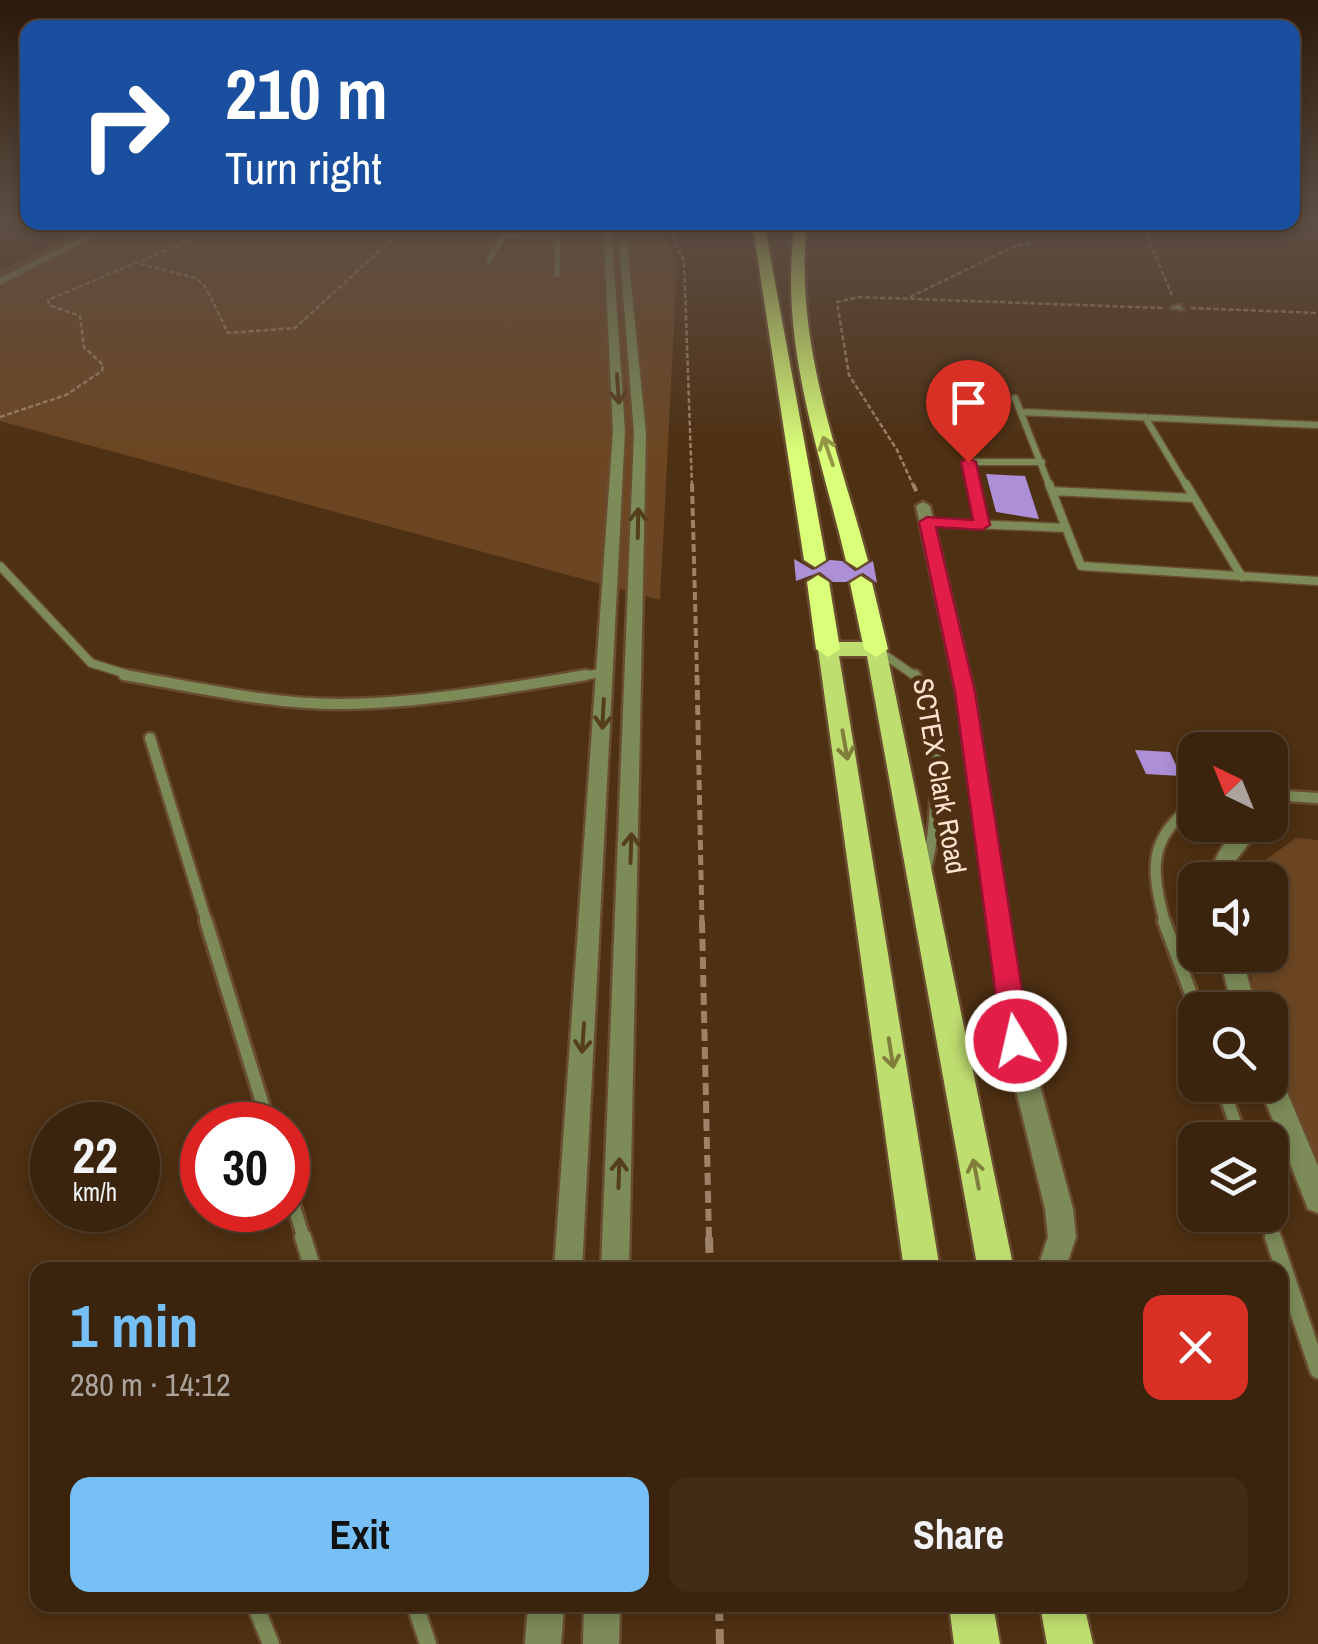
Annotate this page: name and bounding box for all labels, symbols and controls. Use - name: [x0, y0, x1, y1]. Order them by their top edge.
- text: 210 m: [225, 47, 388, 141]
- icon: right: [60, 60, 190, 190]
- text: Turn right: [225, 137, 382, 198]
- pin: [926, 360, 1011, 463]
- one-way arrow: [609, 373, 628, 405]
- icon: arrive: [941, 375, 996, 430]
- one-way arrow: [818, 436, 836, 467]
- one-way arrow: [628, 507, 648, 540]
- street label: SCTEX Clark Road: [904, 675, 976, 877]
- one-way arrow: [593, 697, 612, 730]
- one-way arrow: [836, 728, 855, 761]
- north arrow: [1178, 732, 1288, 842]
- map controls: [1178, 732, 1288, 1232]
- one-way arrow: [622, 832, 640, 864]
- button: sound: [1178, 862, 1288, 972]
- position arrow: [964, 989, 1068, 1093]
- button: search: [1178, 992, 1288, 1102]
- one-way arrow: [573, 1022, 592, 1054]
- one-way arrow: [883, 1036, 901, 1068]
- speed limit sign: 30: [180, 1102, 310, 1232]
- text: 22: [72, 1121, 118, 1189]
- button: layers: [1178, 1122, 1288, 1232]
- one-way arrow: [610, 1157, 629, 1189]
- one-way arrow: [966, 1159, 985, 1191]
- text: km/h: [73, 1175, 117, 1209]
- text: 1 min: [70, 1285, 199, 1366]
- button: close: [1143, 1295, 1248, 1400]
- text: 280 m · 14:12: [70, 1363, 230, 1406]
- button: Exit: [70, 1477, 649, 1592]
- button: Share: [669, 1477, 1248, 1592]

